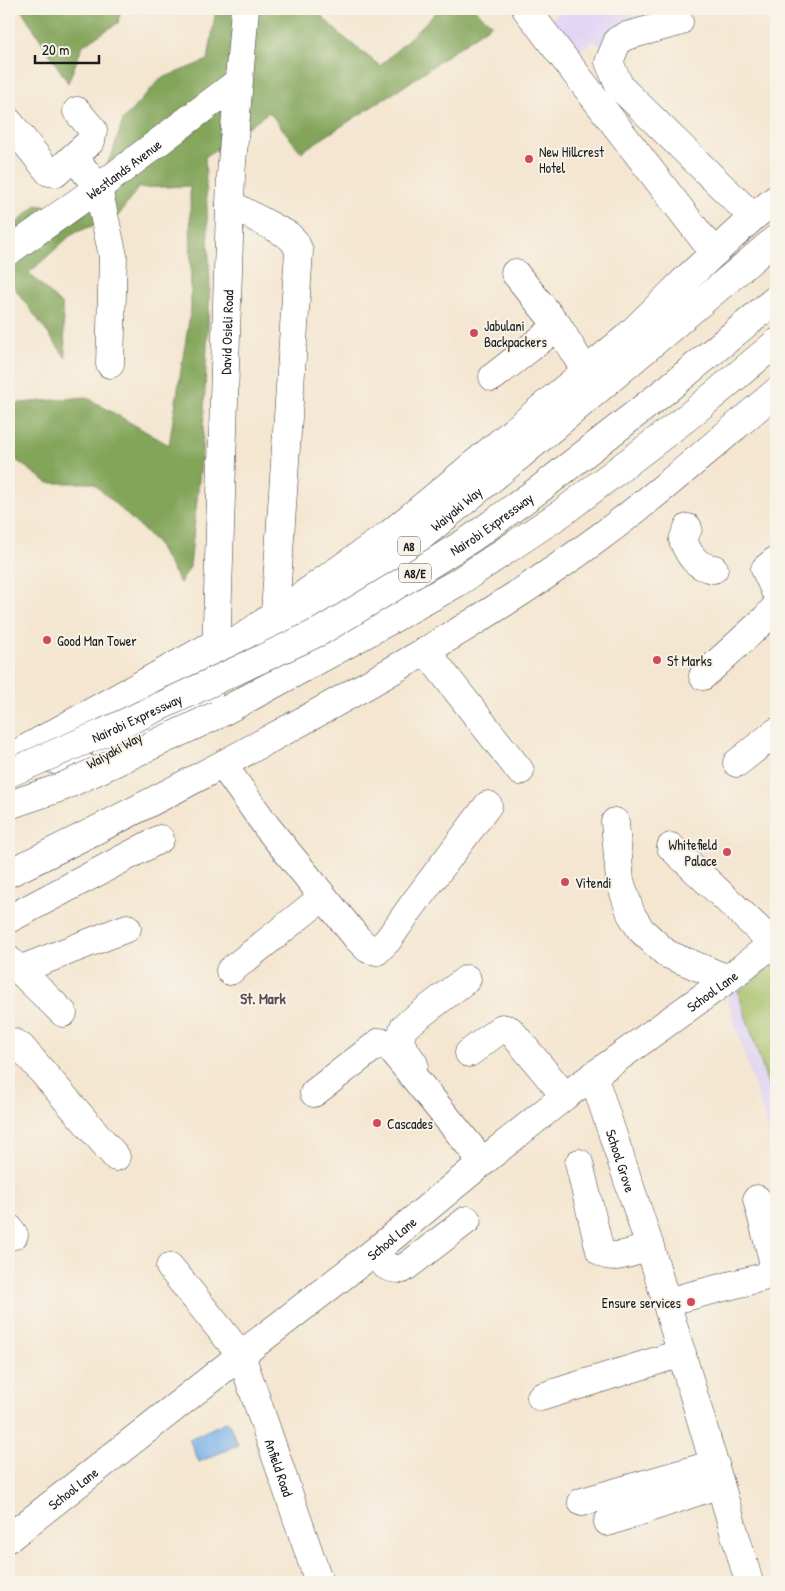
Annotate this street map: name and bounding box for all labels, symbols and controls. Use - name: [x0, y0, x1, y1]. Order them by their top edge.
- scale bar: [35, 32, 99, 64]
- text: 20 m: [42, 39, 69, 60]
- street label: Westlands Avenue: [82, 134, 165, 203]
- place label: New Hillcrest Hotel: [539, 142, 604, 177]
- marker: New Hillcrest Hotel: [523, 153, 535, 165]
- street label: David Osieli Road: [215, 289, 237, 375]
- place label: Jabulani Backpackers: [484, 316, 547, 352]
- marker: Jabulani Backpackers: [468, 327, 480, 339]
- street label: Waiyaki Way: [426, 482, 486, 535]
- street label: Nairobi Expressway: [446, 488, 537, 559]
- road number: A8: [398, 536, 420, 556]
- road number: A8/E: [399, 564, 431, 582]
- place label: Good Man Tower: [57, 631, 137, 650]
- marker: Good Man Tower: [41, 634, 53, 646]
- place label: St Marks: [667, 651, 712, 670]
- marker: St Marks: [651, 654, 663, 666]
- street label: Nairobi Expressway: [88, 688, 185, 746]
- street label: Waiyaki Way: [83, 727, 146, 774]
- place label: Whitefield Palace: [669, 835, 718, 870]
- marker: Whitefield Palace: [721, 846, 733, 858]
- place label: Vitendi: [575, 873, 611, 892]
- marker: Vitendi: [559, 876, 571, 888]
- street label: School Lane: [682, 965, 742, 1015]
- district label: St. Mark: [240, 988, 287, 1009]
- place label: Cascades: [387, 1114, 433, 1133]
- marker: Cascades: [371, 1117, 383, 1129]
- street label: School Grove: [602, 1127, 641, 1195]
- street label: School Lane: [363, 1212, 420, 1264]
- place label: Ensure services: [602, 1293, 681, 1312]
- marker: Ensure services: [685, 1296, 697, 1308]
- street label: Anfield Road: [261, 1436, 299, 1499]
- street label: School Lane: [44, 1462, 102, 1513]

